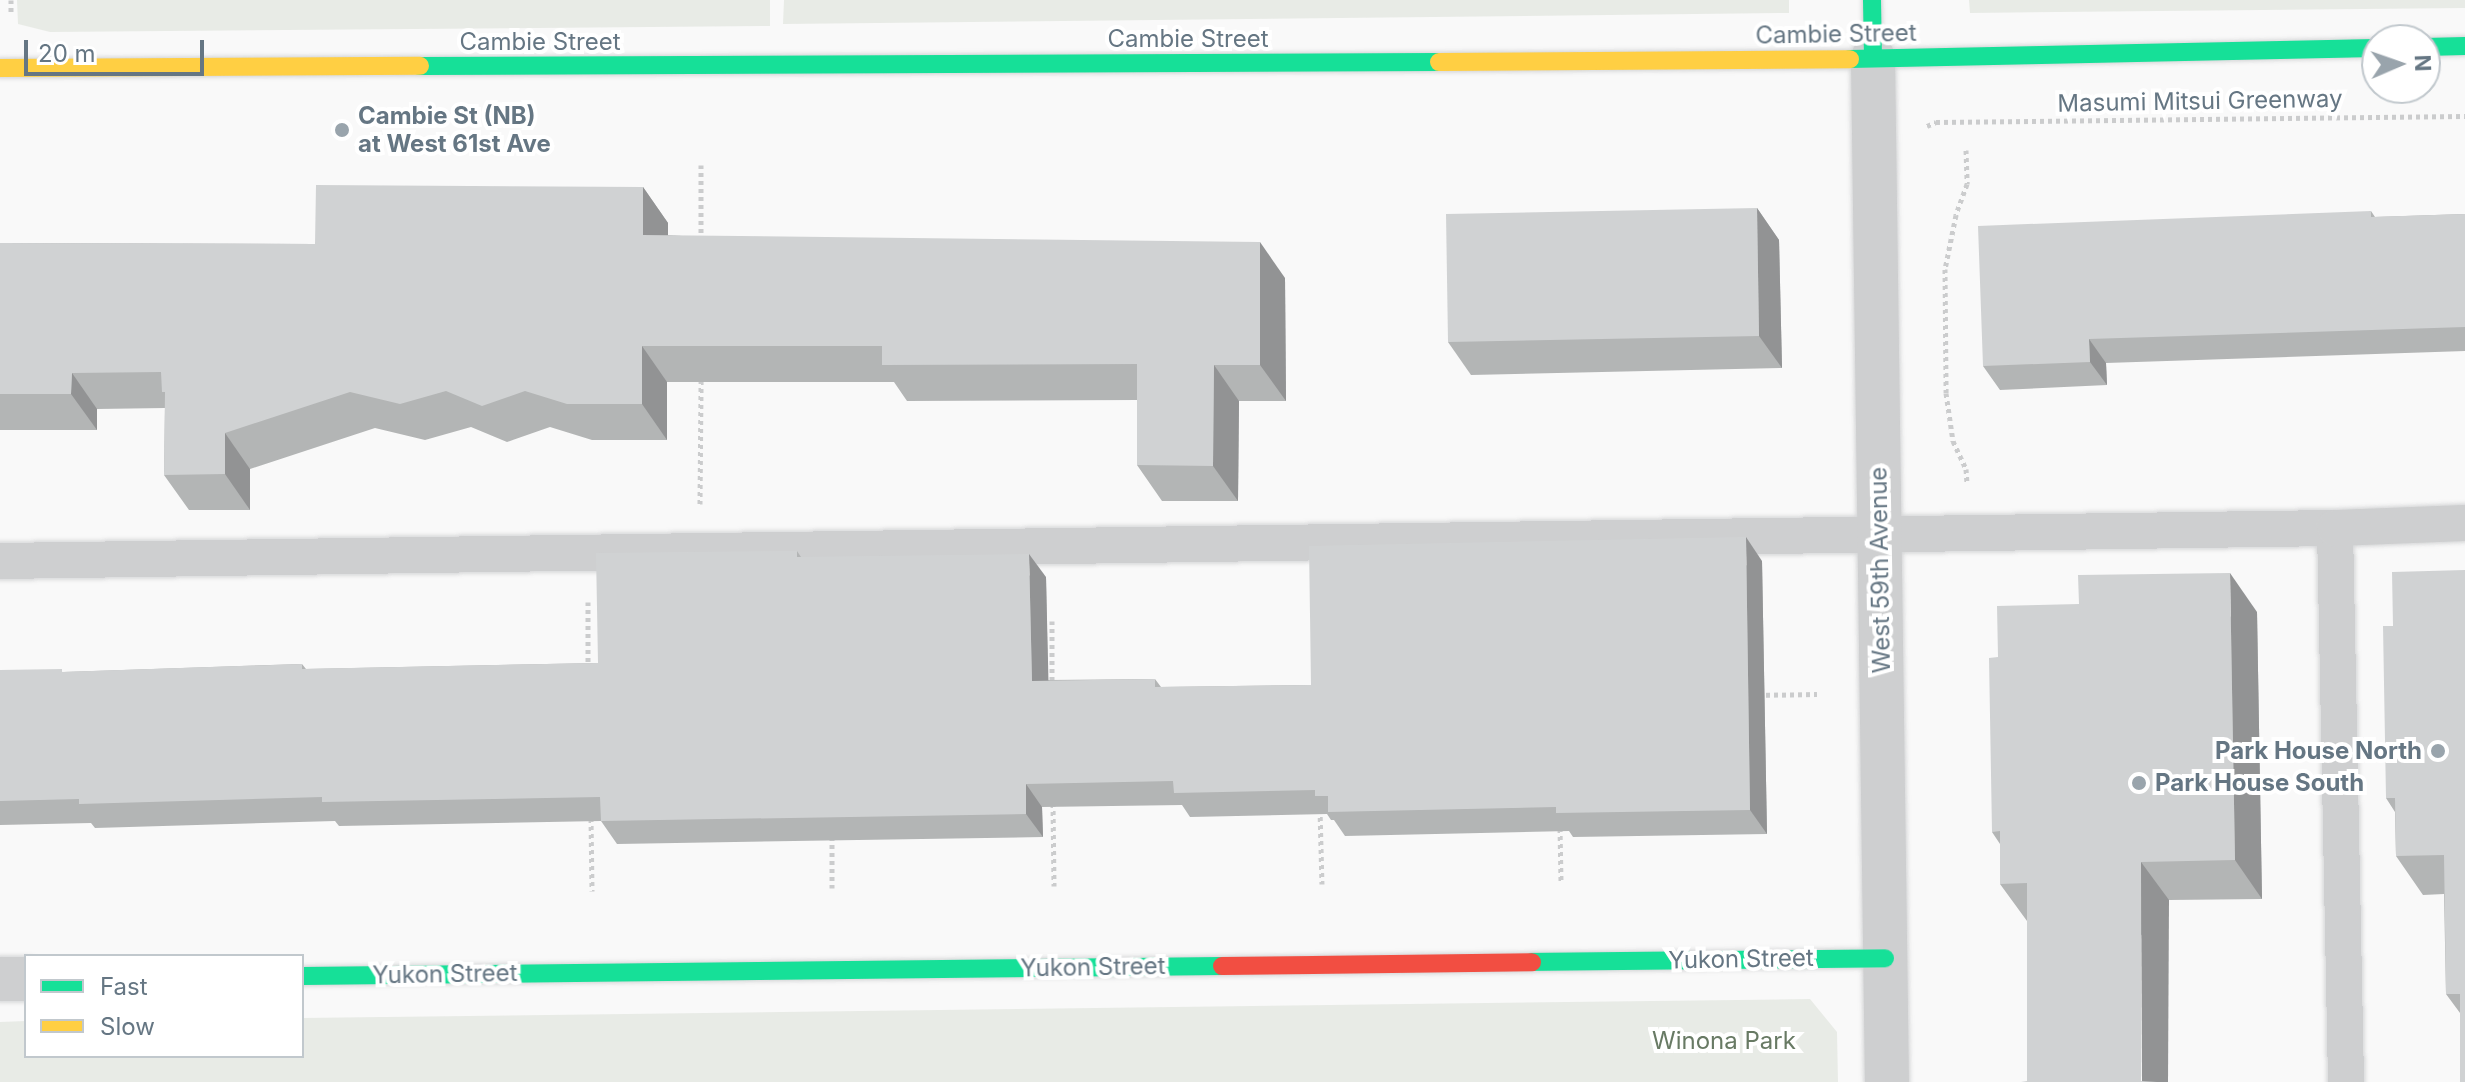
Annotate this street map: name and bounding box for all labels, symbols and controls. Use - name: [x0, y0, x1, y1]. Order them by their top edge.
- street label: Cambie Street: [1755, 18, 1917, 50]
- scale bar: [28, 24, 208, 74]
- north arrow: [2361, 24, 2441, 104]
- street label: Cambie Street: [1107, 25, 1269, 53]
- street label: Cambie Street: [459, 28, 621, 56]
- text: 20 m: [38, 39, 96, 68]
- text: N: [2410, 54, 2436, 72]
- street label: Masumi Mitsui Greenway: [2057, 84, 2343, 118]
- place label: Cambie St (NB) at West 61st Ave: [358, 102, 551, 158]
- marker: Cambie St (NB) at West 61st Ave: [333, 121, 351, 139]
- street label: West 59th Avenue: [1864, 466, 1896, 674]
- place label: Park House North: [2215, 737, 2422, 765]
- marker: Park House North: [2429, 742, 2447, 760]
- place label: Park House South: [2155, 769, 2364, 797]
- marker: Park House South: [2130, 774, 2148, 792]
- street label: Yukon Street: [1668, 943, 1814, 975]
- street label: Yukon Street: [1020, 951, 1166, 983]
- legend: [24, 954, 304, 1058]
- street label: Yukon Street: [372, 958, 518, 990]
- text: Fast: [100, 972, 148, 1001]
- text: Slow: [100, 1012, 155, 1041]
- park label: Winona Park: [1652, 1027, 1796, 1055]

